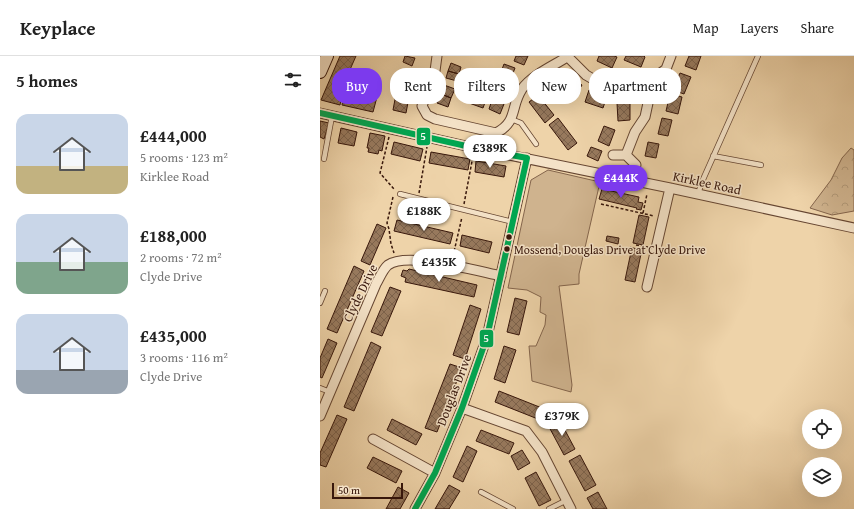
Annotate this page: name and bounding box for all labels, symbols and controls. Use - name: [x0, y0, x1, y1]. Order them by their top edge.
- text: Keyplace: [20, 14, 96, 42]
- text: Map: [693, 18, 719, 38]
- text: Layers: [741, 18, 779, 38]
- text: Share: [801, 18, 834, 38]
- text: 5 homes: [16, 68, 78, 93]
- chip: Buy: [332, 68, 382, 104]
- chip: Rent: [390, 68, 446, 104]
- chip: Filters: [454, 68, 519, 104]
- chip: New: [527, 68, 581, 104]
- chip: Apartment: [589, 68, 681, 104]
- icon: filters: [282, 69, 304, 91]
- text: £444,000: [140, 123, 206, 148]
- line badge: 5: [416, 127, 431, 146]
- text: 5: [420, 128, 426, 144]
- icon: home: [48, 130, 96, 178]
- pin: £389K: [462, 135, 518, 169]
- text: £389K: [472, 138, 508, 157]
- text: 5 rooms · 123 m²: [140, 148, 228, 167]
- pin: £444K: [593, 165, 649, 199]
- text: Kirklee Road: [140, 167, 209, 186]
- street label: Kirklee Road: [671, 167, 743, 200]
- text: £444K: [603, 168, 639, 187]
- pin: £188K: [396, 198, 452, 232]
- text: £188K: [406, 201, 442, 220]
- text: £188,000: [140, 223, 206, 248]
- icon: home: [48, 230, 96, 278]
- unlabelled marker: [504, 232, 514, 242]
- place label: Mossend, Douglas Drive at Clyde Drive: [514, 241, 706, 258]
- marker: Mossend, Douglas Drive at Clyde Drive: [502, 244, 512, 254]
- text: 2 rooms · 72 m²: [140, 248, 222, 267]
- pin: £435K: [411, 249, 467, 283]
- text: £435K: [421, 252, 457, 271]
- street label: Clyde Drive: [338, 261, 382, 325]
- text: Clyde Drive: [140, 267, 202, 286]
- text: £435,000: [140, 323, 206, 348]
- line badge: 5: [479, 329, 494, 348]
- icon: home: [48, 330, 96, 378]
- text: 5: [483, 330, 489, 346]
- text: 3 rooms · 116 m²: [140, 348, 228, 367]
- street label: Douglas Drive: [432, 352, 476, 428]
- text: Clyde Drive: [140, 367, 202, 386]
- pin: £379K: [534, 403, 590, 437]
- text: £379K: [544, 406, 580, 425]
- map controls: [802, 409, 842, 497]
- button: locate: [802, 409, 842, 449]
- button: layers: [802, 457, 842, 497]
- scale bar: [332, 481, 403, 500]
- text: 50 m: [338, 482, 360, 498]

